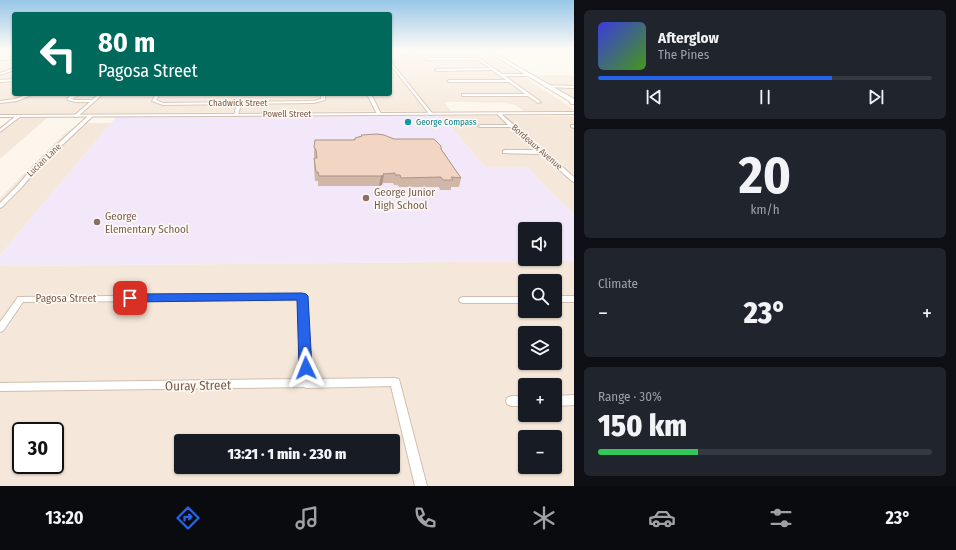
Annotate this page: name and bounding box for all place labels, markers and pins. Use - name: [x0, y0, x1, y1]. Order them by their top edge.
- marker: George Compass: [403, 117, 413, 127]
- place label: George Compass: [416, 117, 477, 127]
- place label: George Junior High School: [374, 186, 435, 212]
- marker: George Junior High School: [361, 193, 371, 203]
- place label: George Elementary School: [105, 210, 189, 236]
- marker: George Elementary School: [92, 217, 102, 227]
- pin: [113, 281, 147, 315]

